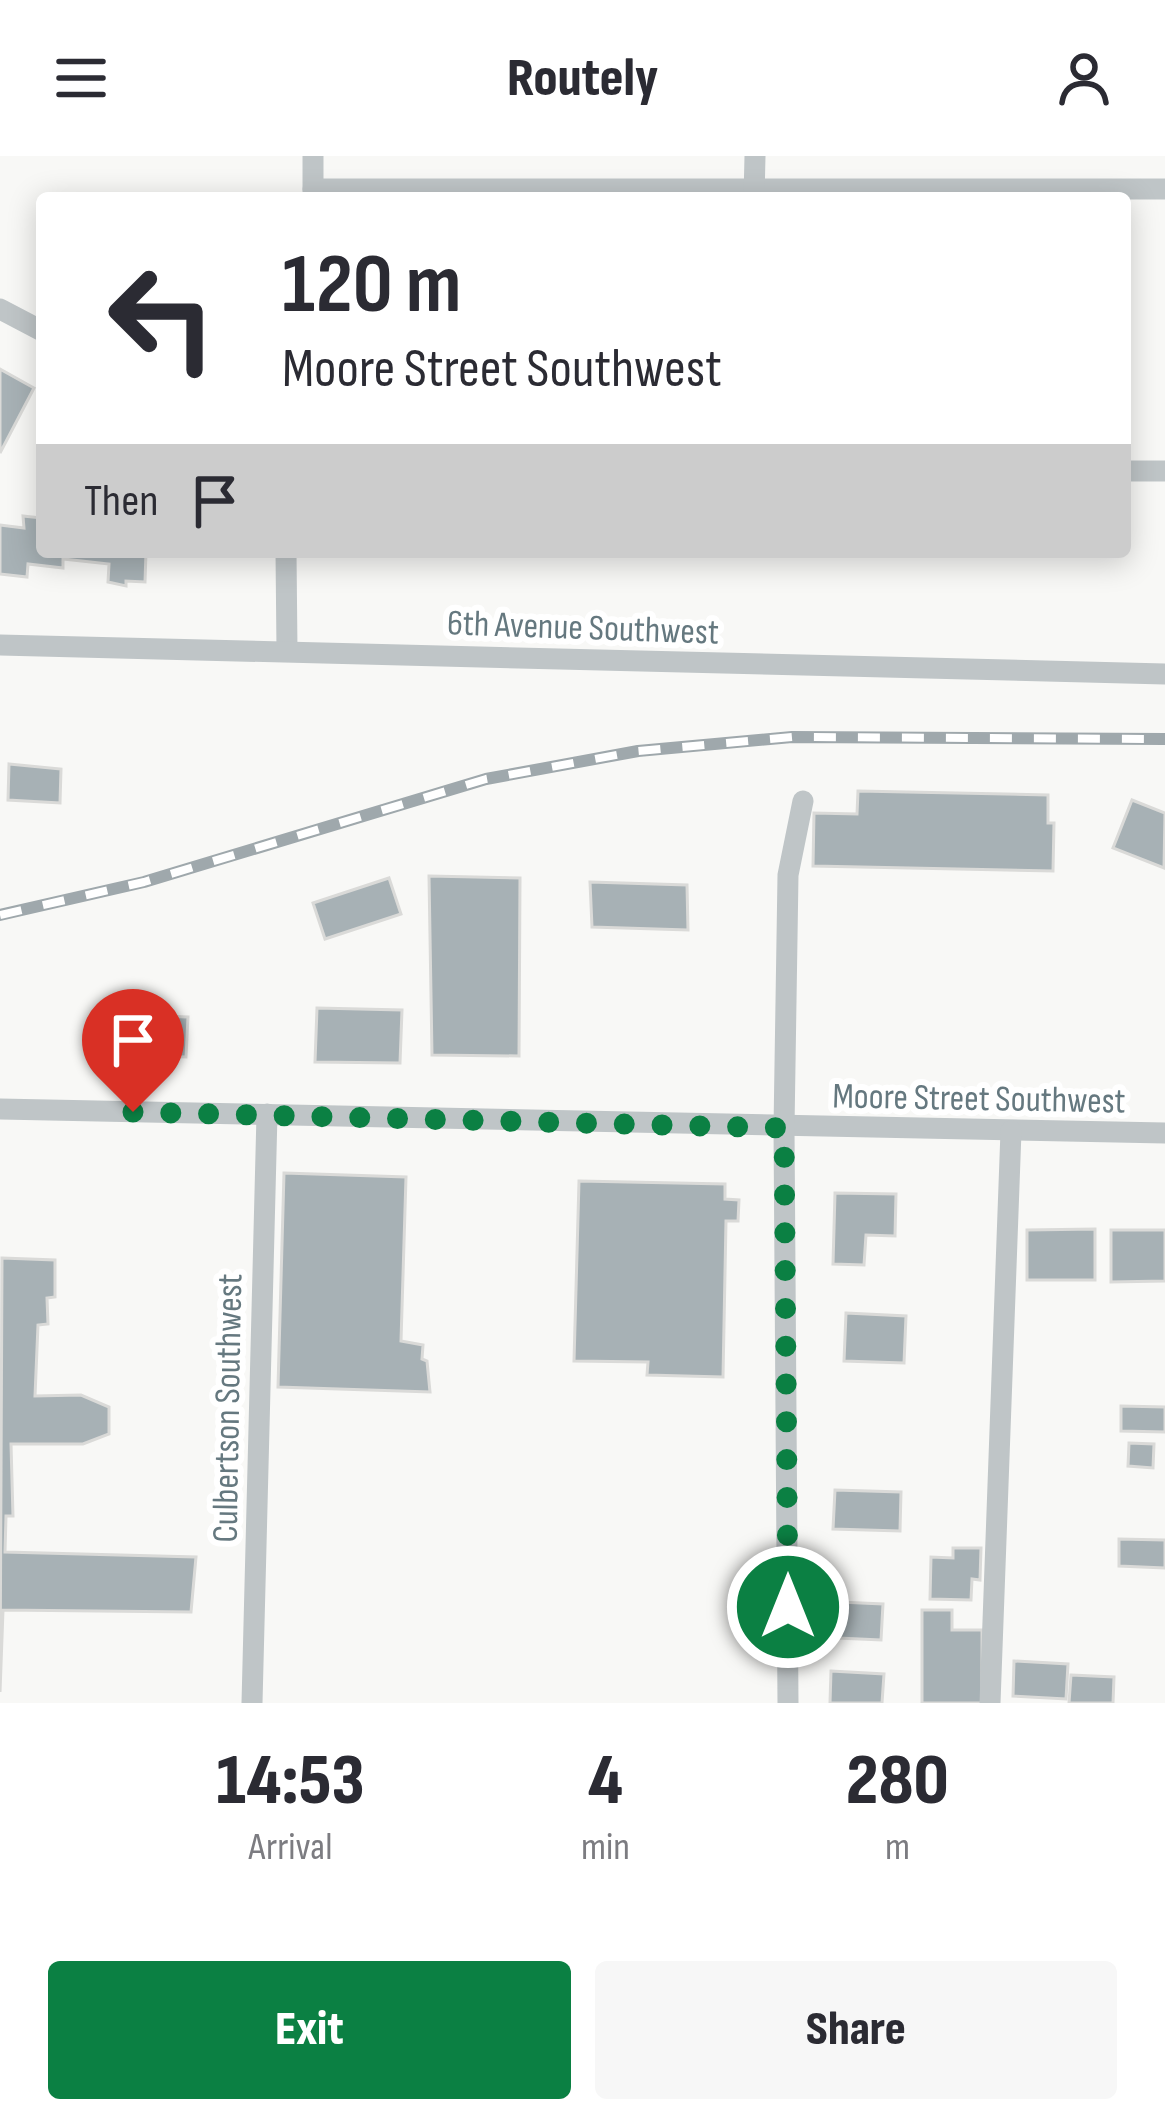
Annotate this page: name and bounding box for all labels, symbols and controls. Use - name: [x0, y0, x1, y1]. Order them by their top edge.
- icon: menu: [48, 45, 114, 111]
- icon: person: [1051, 45, 1117, 111]
- text: Routely: [507, 46, 658, 111]
- text: 120 m: [282, 235, 461, 336]
- icon: left: [84, 240, 240, 396]
- text: Moore Street Southwest: [282, 337, 722, 402]
- icon: arrive: [182, 468, 248, 534]
- text: Then: [84, 474, 158, 529]
- street label: 6th Avenue Southwest: [446, 602, 720, 655]
- pin: [82, 989, 184, 1112]
- icon: arrive: [100, 1007, 166, 1073]
- street label: Moore Street Southwest: [832, 1075, 1126, 1124]
- street label: Culbertson Southwest: [205, 1273, 252, 1543]
- position arrow: [725, 1544, 851, 1670]
- text: 14:53: [216, 1738, 365, 1825]
- text: 4: [588, 1738, 623, 1825]
- text: 280: [846, 1738, 949, 1825]
- text: Arrival: [249, 1824, 332, 1871]
- text: min: [581, 1824, 630, 1871]
- text: m: [885, 1824, 910, 1871]
- button: Exit: [48, 1961, 571, 2099]
- button: Share: [595, 1961, 1117, 2099]

